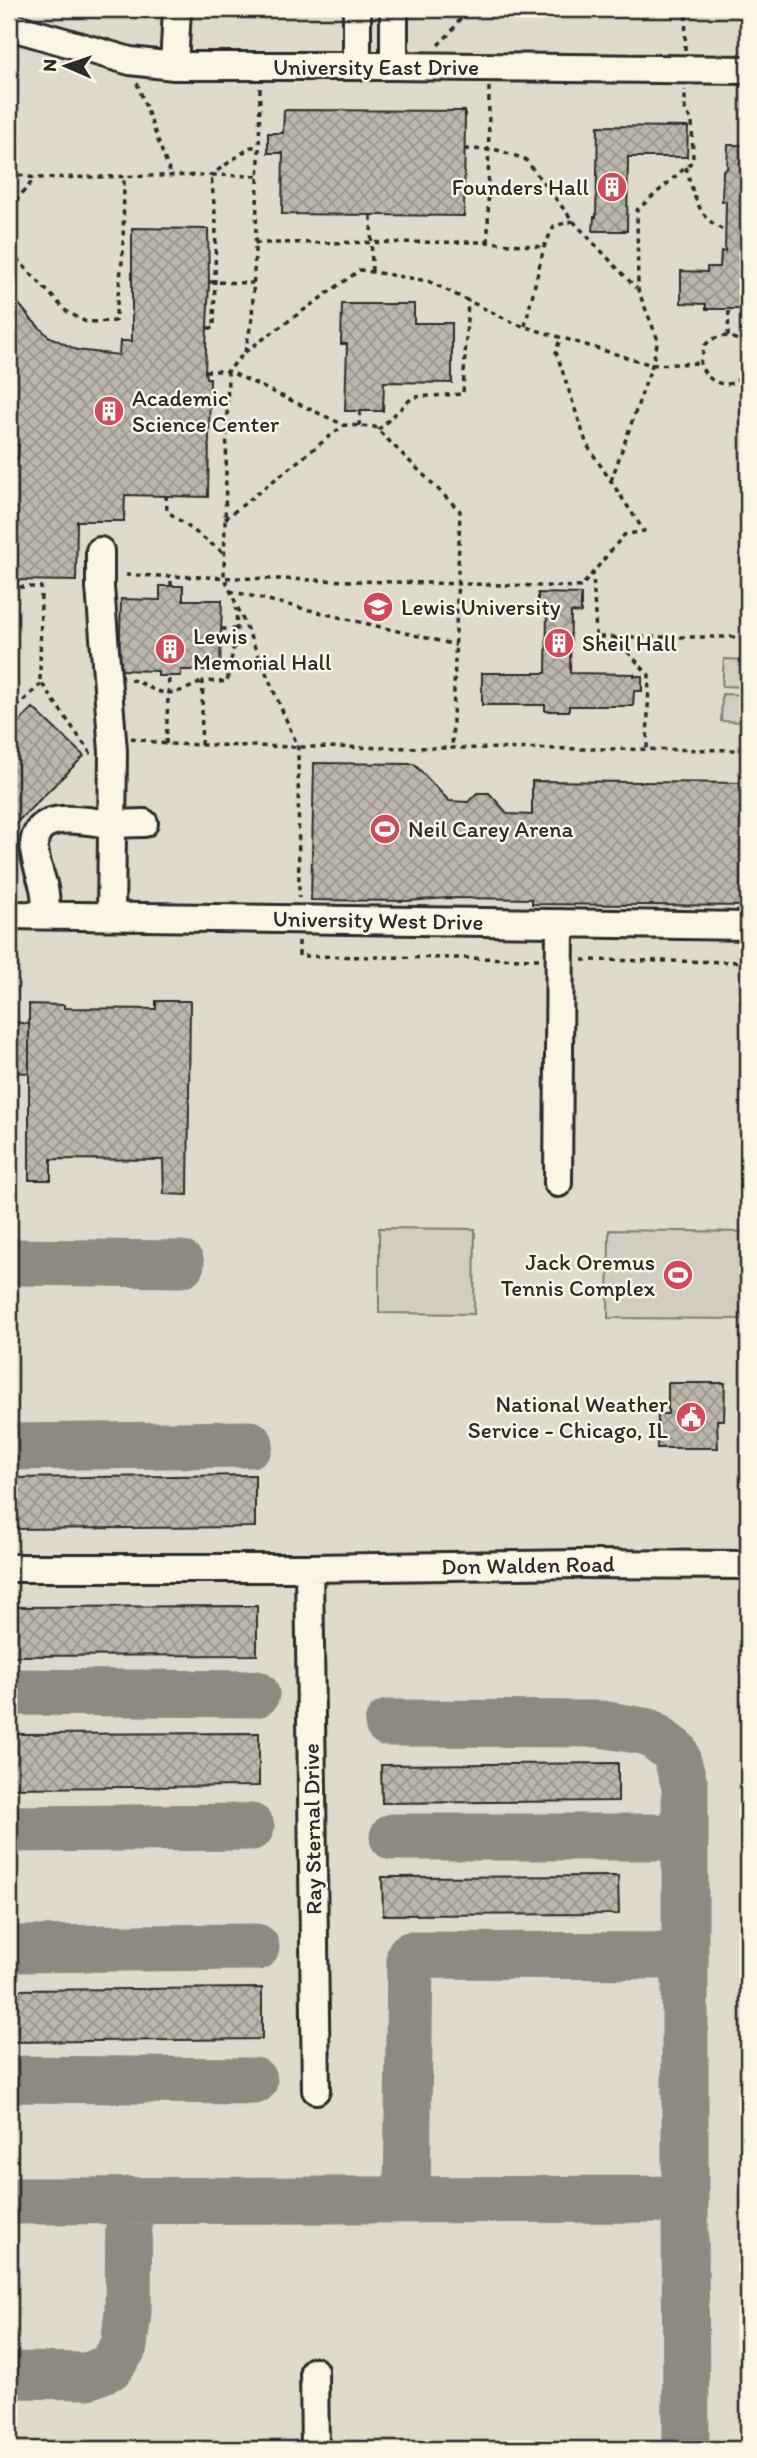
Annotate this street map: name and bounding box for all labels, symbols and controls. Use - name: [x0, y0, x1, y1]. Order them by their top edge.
- north arrow: [32, 32, 102, 102]
- street label: University East Drive: [273, 53, 479, 81]
- text: N: [38, 59, 61, 72]
- building icon: Founders Hall: [595, 170, 629, 204]
- place label: Founders Hall: [452, 173, 589, 201]
- place label: Academic Science Center: [132, 384, 279, 438]
- building icon: Academic Science Center: [92, 394, 126, 428]
- school or university icon: Lewis University: [361, 590, 395, 624]
- place label: Lewis University: [401, 593, 561, 621]
- place label: Lewis Memorial Hall: [193, 622, 332, 676]
- building icon: Sheil Hall: [542, 626, 576, 660]
- place label: Sheil Hall: [582, 629, 677, 657]
- building icon: Lewis Memorial Hall: [153, 632, 187, 666]
- sports icon: Neil Carey Arena: [368, 812, 402, 846]
- place label: Neil Carey Arena: [408, 815, 574, 843]
- street label: University West Drive: [272, 904, 484, 936]
- place label: Jack Oremus Tennis Complex: [501, 1248, 656, 1302]
- sports icon: Jack Oremus Tennis Complex: [661, 1258, 695, 1292]
- place label: National Weather Service - Chicago, IL: [468, 1390, 668, 1444]
- public building icon: National Weather Service - Chicago, IL: [674, 1400, 708, 1434]
- street label: Don Walden Road: [441, 1549, 615, 1581]
- street label: Ray Sternal Drive: [297, 1743, 327, 1915]

